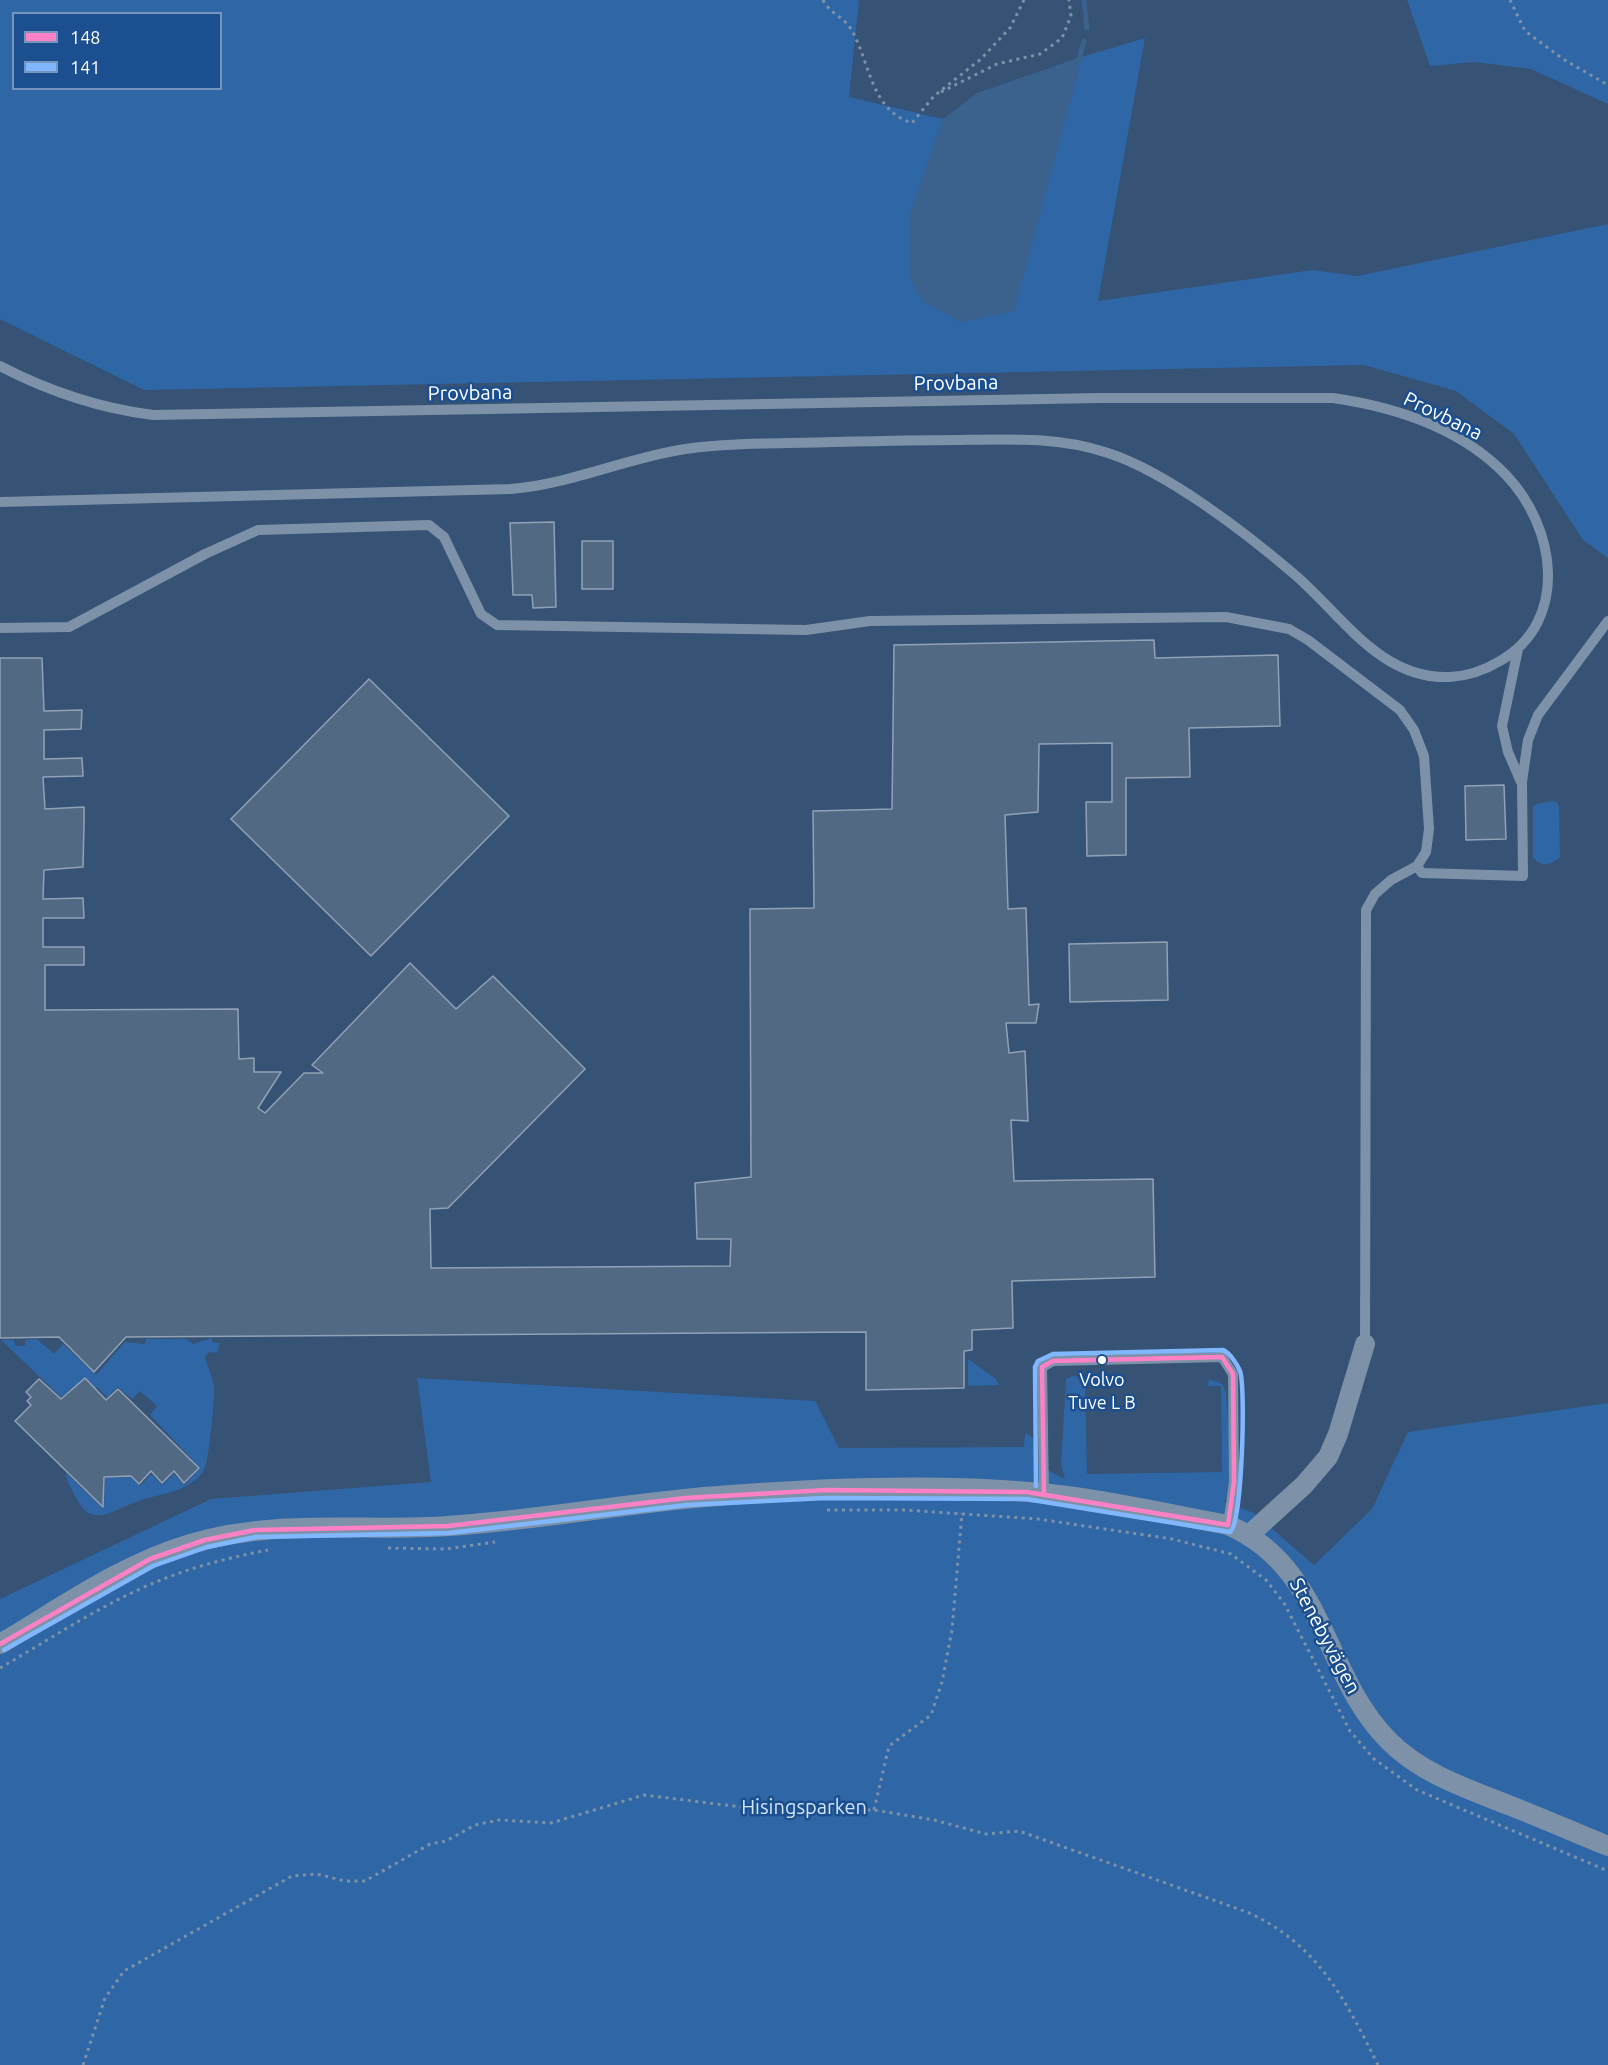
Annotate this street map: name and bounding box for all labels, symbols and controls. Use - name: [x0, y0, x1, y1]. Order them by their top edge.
- legend: [12, 12, 222, 90]
- text: 148: [70, 27, 100, 47]
- text: 141: [70, 57, 100, 77]
- street label: Provbana: [913, 370, 999, 396]
- street label: Provbana: [427, 380, 513, 406]
- street label: Provbana: [1400, 387, 1486, 445]
- marker: Volvo Tuve L B: [1096, 1354, 1108, 1366]
- place label: Volvo Tuve L B: [1068, 1369, 1136, 1412]
- street label: Stenebyvägen: [1284, 1574, 1366, 1698]
- park label: Hisingsparken: [741, 1795, 867, 1819]

